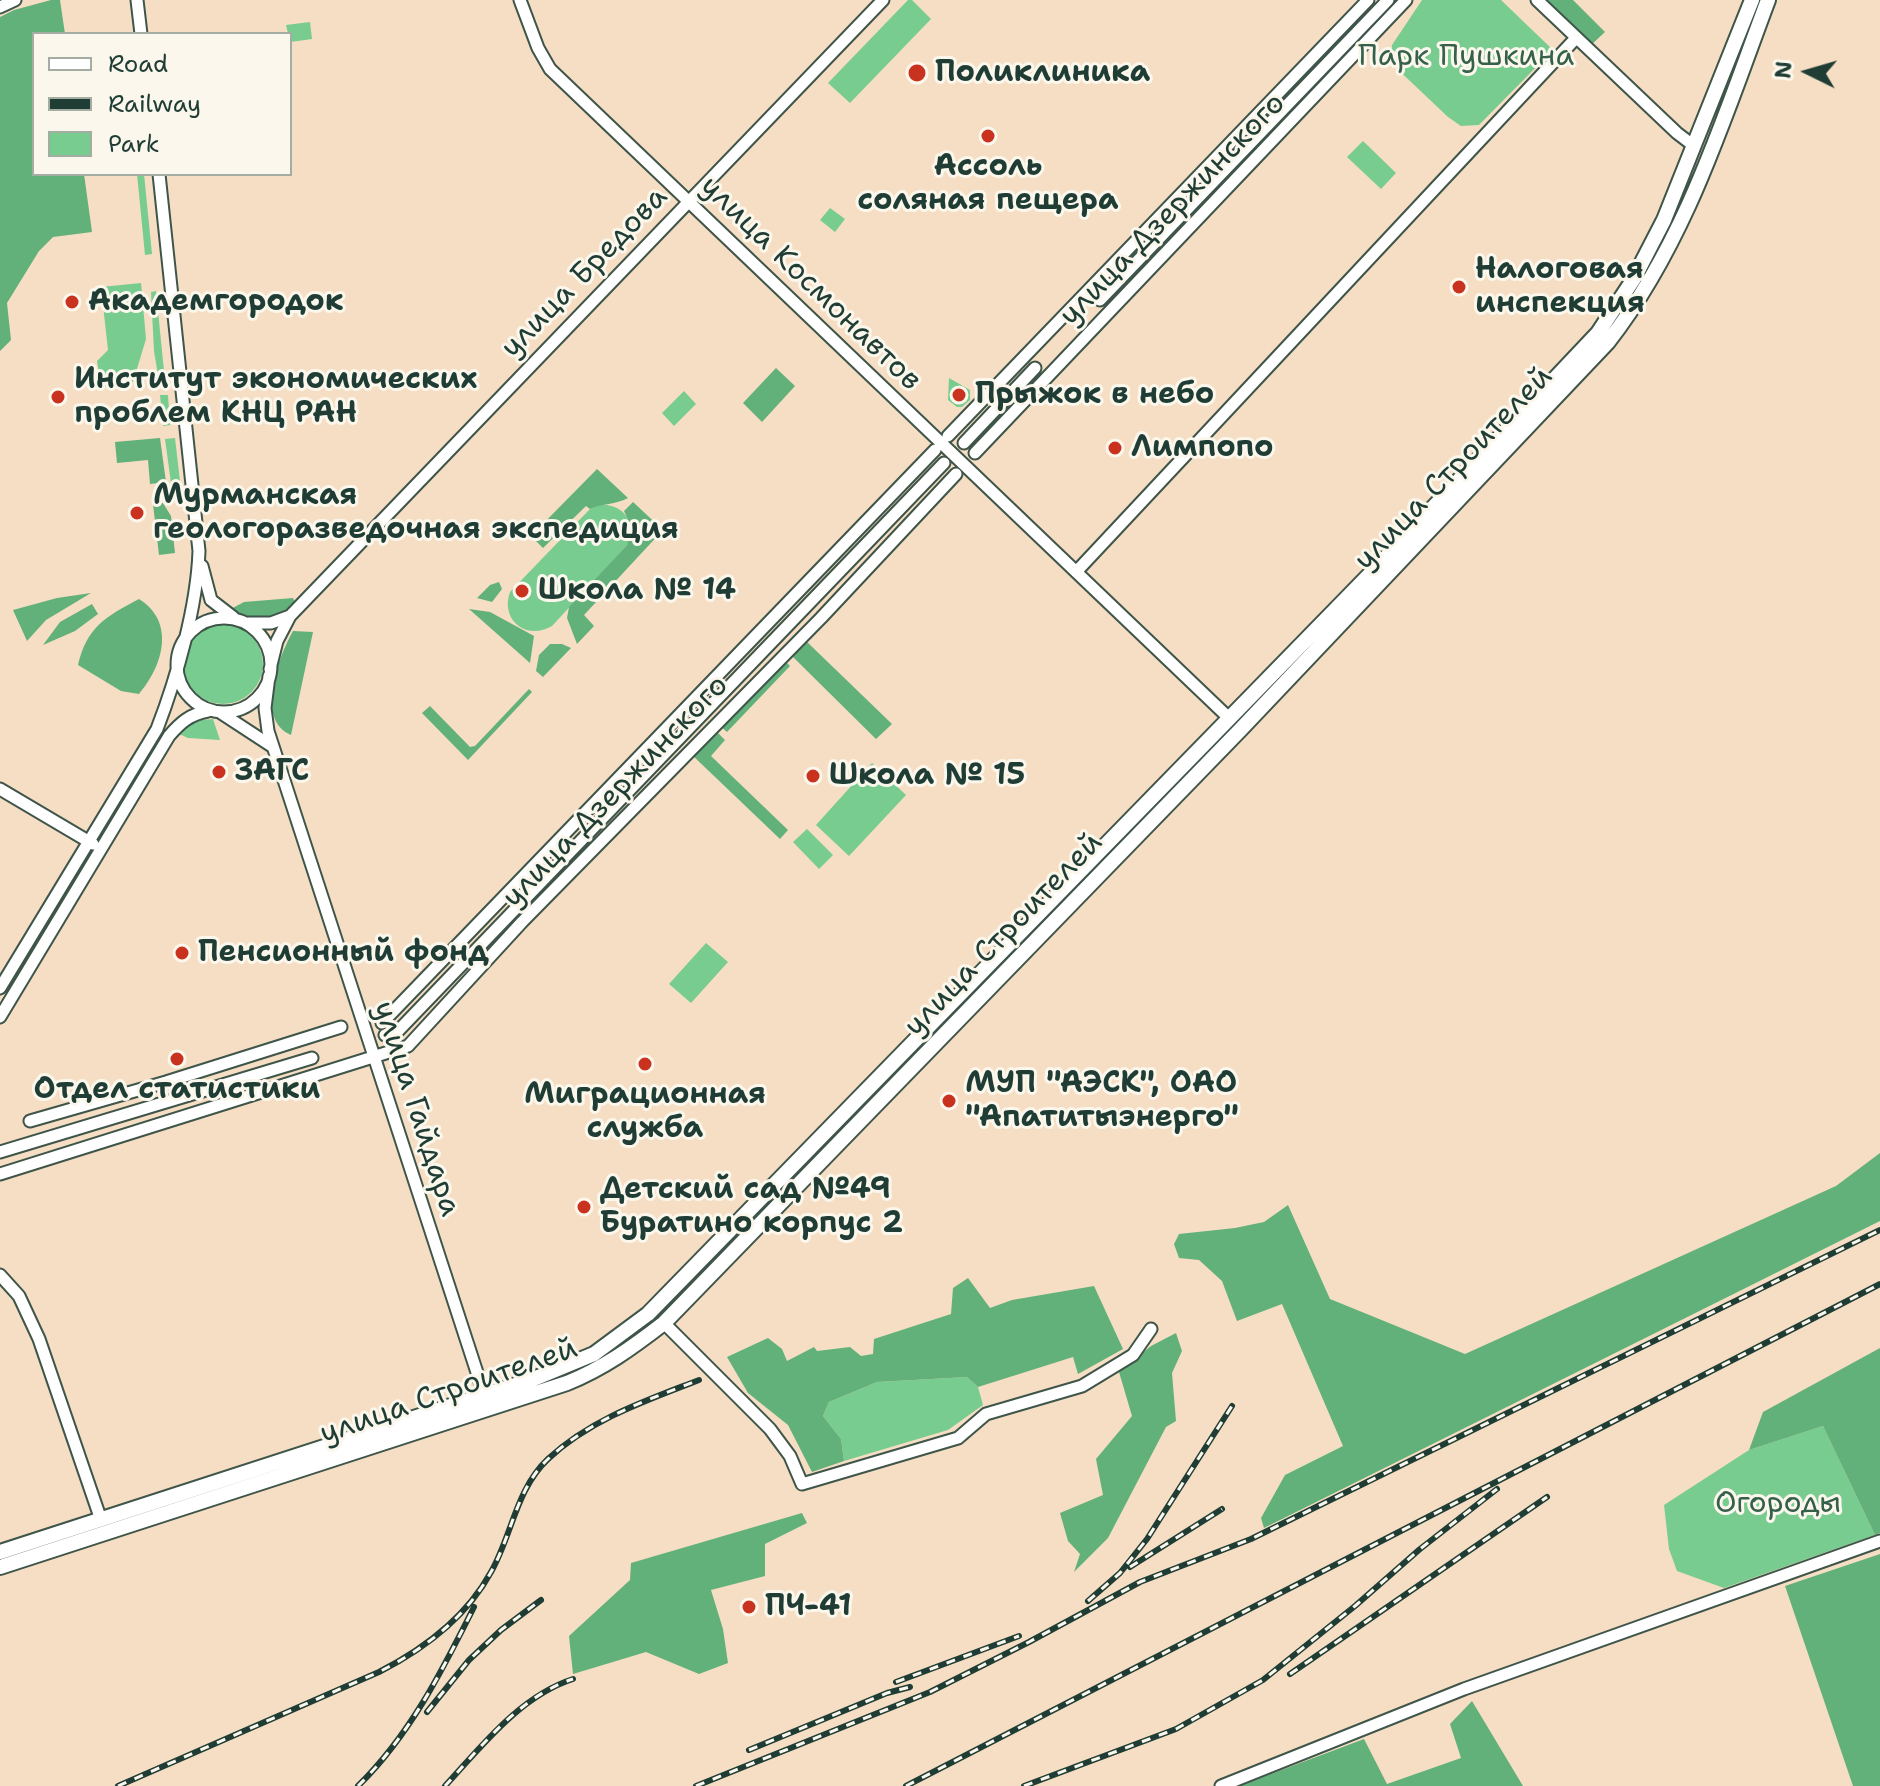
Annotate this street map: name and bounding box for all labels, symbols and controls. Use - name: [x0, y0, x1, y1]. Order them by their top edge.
- legend: [32, 32, 292, 176]
- north arrow: [1768, 32, 1848, 112]
- park label: Парк Пушкина: [1358, 39, 1574, 75]
- text: Road: [108, 48, 168, 80]
- place label: Поликлиника: [935, 55, 1150, 91]
- text: N: [1768, 60, 1799, 80]
- marker: Поликлиника: [906, 62, 928, 84]
- street label: улица Дзержинского: [1053, 86, 1293, 334]
- text: Railway: [108, 88, 201, 120]
- marker: Ассоль соляная пещера: [979, 127, 997, 145]
- text: Park: [108, 128, 160, 160]
- place label: Ассоль соляная пещера: [857, 149, 1119, 220]
- street label: улица Космонавтов: [692, 169, 928, 399]
- street label: улица Бредова: [494, 180, 676, 366]
- place label: Налоговая инспекция: [1475, 252, 1645, 322]
- marker: Налоговая инспекция: [1450, 278, 1468, 296]
- place label: Академгородок: [88, 284, 343, 320]
- marker: Академгородок: [63, 293, 81, 311]
- street label: улица Строителей: [1347, 359, 1561, 579]
- place label: Институт экономических проблем КНЦ РАН: [74, 362, 477, 432]
- place label: Прыжок в небо: [975, 377, 1214, 413]
- marker: Прыжок в небо: [950, 386, 968, 404]
- marker: Институт экономических проблем КНЦ РАН: [49, 388, 67, 406]
- place label: Лимпопо: [1131, 430, 1274, 466]
- marker: Лимпопо: [1106, 439, 1124, 457]
- place label: Мурманская геологоразведочная экспедиция: [153, 478, 679, 548]
- marker: Мурманская геологоразведочная экспедиция: [128, 504, 146, 522]
- place label: Школа № 14: [538, 573, 736, 609]
- marker: Школа № 14: [513, 582, 531, 600]
- street label: улица Дзержинского: [496, 668, 736, 916]
- place label: ЗАГС: [235, 754, 309, 790]
- place label: Школа № 15: [829, 758, 1025, 794]
- marker: ЗАГС: [210, 763, 228, 781]
- marker: Школа № 15: [804, 767, 822, 785]
- street label: улица Строителей: [897, 825, 1111, 1045]
- place label: Пенсионный фонд: [198, 935, 489, 971]
- marker: Пенсионный фонд: [173, 944, 191, 962]
- street label: улица Гайдара: [364, 997, 468, 1221]
- marker: Отдел статистики: [168, 1050, 186, 1068]
- marker: Миграционная служба: [636, 1055, 654, 1073]
- place label: МУП "АЭСК", ОАО "Апатитыэнерго": [965, 1066, 1239, 1136]
- place label: Отдел статистики: [34, 1072, 320, 1108]
- place label: Миграционная служба: [524, 1077, 766, 1148]
- marker: МУП "АЭСК", ОАО "Апатитыэнерго": [940, 1092, 958, 1110]
- place label: Детский сад №49 Буратино корпус 2: [600, 1172, 903, 1242]
- marker: Детский сад №49 Буратино корпус 2: [575, 1198, 593, 1216]
- street label: улица Строителей: [316, 1331, 582, 1453]
- park label: Огороды: [1715, 1486, 1841, 1522]
- place label: ПЧ-41: [765, 1589, 852, 1625]
- marker: ПЧ-41: [740, 1598, 758, 1616]

